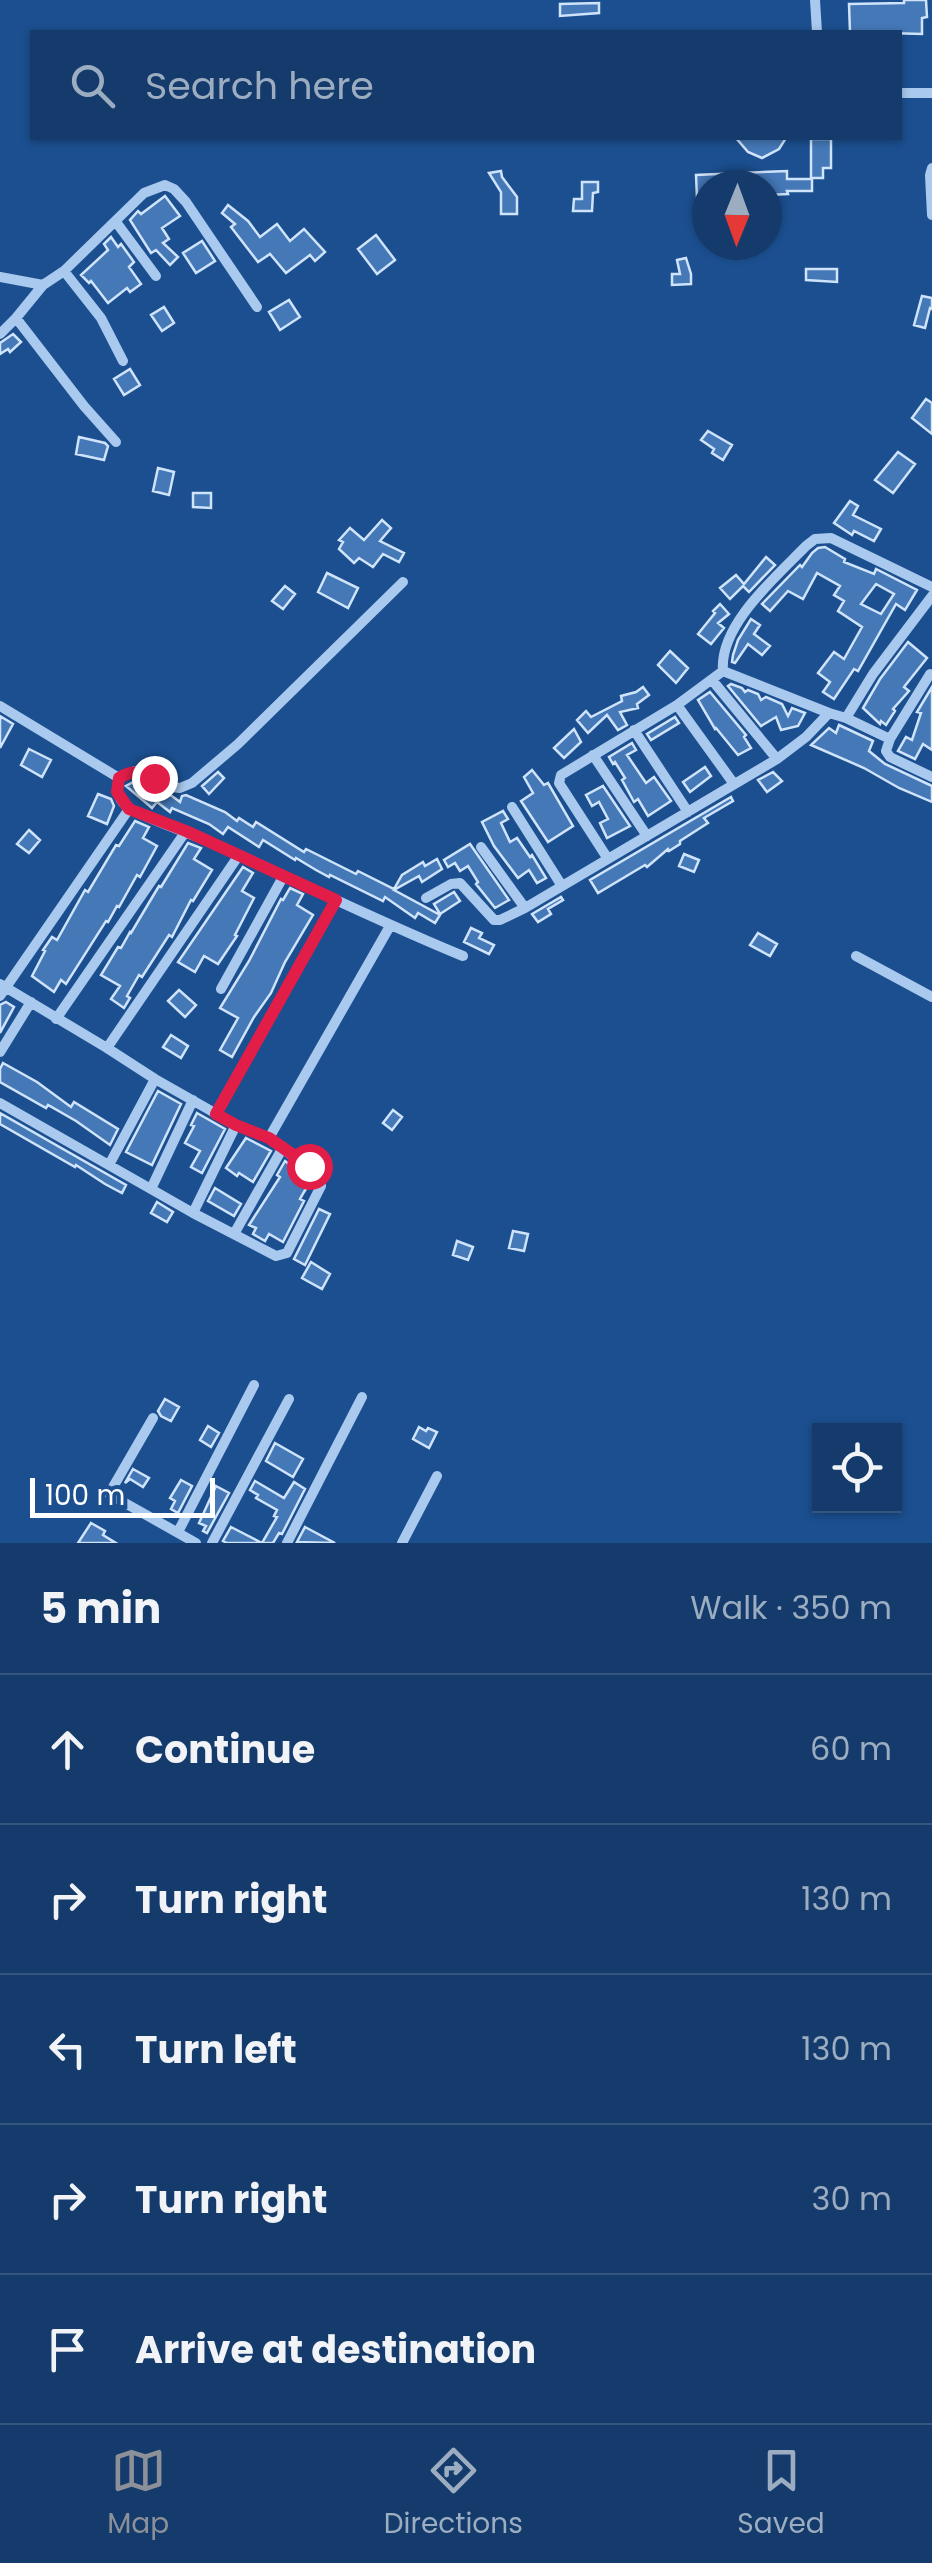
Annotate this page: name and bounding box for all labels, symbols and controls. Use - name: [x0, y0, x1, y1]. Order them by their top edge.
- search box: [30, 30, 902, 140]
- icon: search: [65, 58, 120, 113]
- text: Search here: [145, 59, 374, 112]
- north arrow: [692, 170, 782, 260]
- route end: [132, 756, 178, 802]
- route start: [287, 1144, 333, 1190]
- map controls: [812, 1423, 902, 1513]
- button: locate: [812, 1423, 902, 1513]
- scale bar: [30, 1473, 215, 1518]
- text: 100 m: [45, 1476, 125, 1515]
- text: 5 min: [40, 1579, 161, 1638]
- text: Walk · 350 m: [690, 1585, 892, 1630]
- icon: ahead: [40, 1722, 95, 1777]
- text: Continue: [135, 1723, 315, 1776]
- text: 60 m: [810, 1726, 892, 1771]
- icon: right: [40, 1872, 95, 1927]
- text: Turn right: [135, 1873, 327, 1926]
- text: 130 m: [801, 1876, 892, 1921]
- icon: left: [40, 2022, 95, 2077]
- text: Turn left: [135, 2023, 297, 2076]
- text: 130 m: [801, 2026, 892, 2071]
- icon: right: [40, 2172, 95, 2227]
- text: Turn right: [135, 2173, 327, 2226]
- text: 30 m: [812, 2176, 892, 2221]
- icon: arrive: [40, 2322, 95, 2377]
- text: Arrive at destination: [135, 2323, 536, 2376]
- tab: Map: [107, 2443, 169, 2545]
- tab: Directions: [384, 2443, 523, 2545]
- tab: Saved: [737, 2443, 825, 2545]

